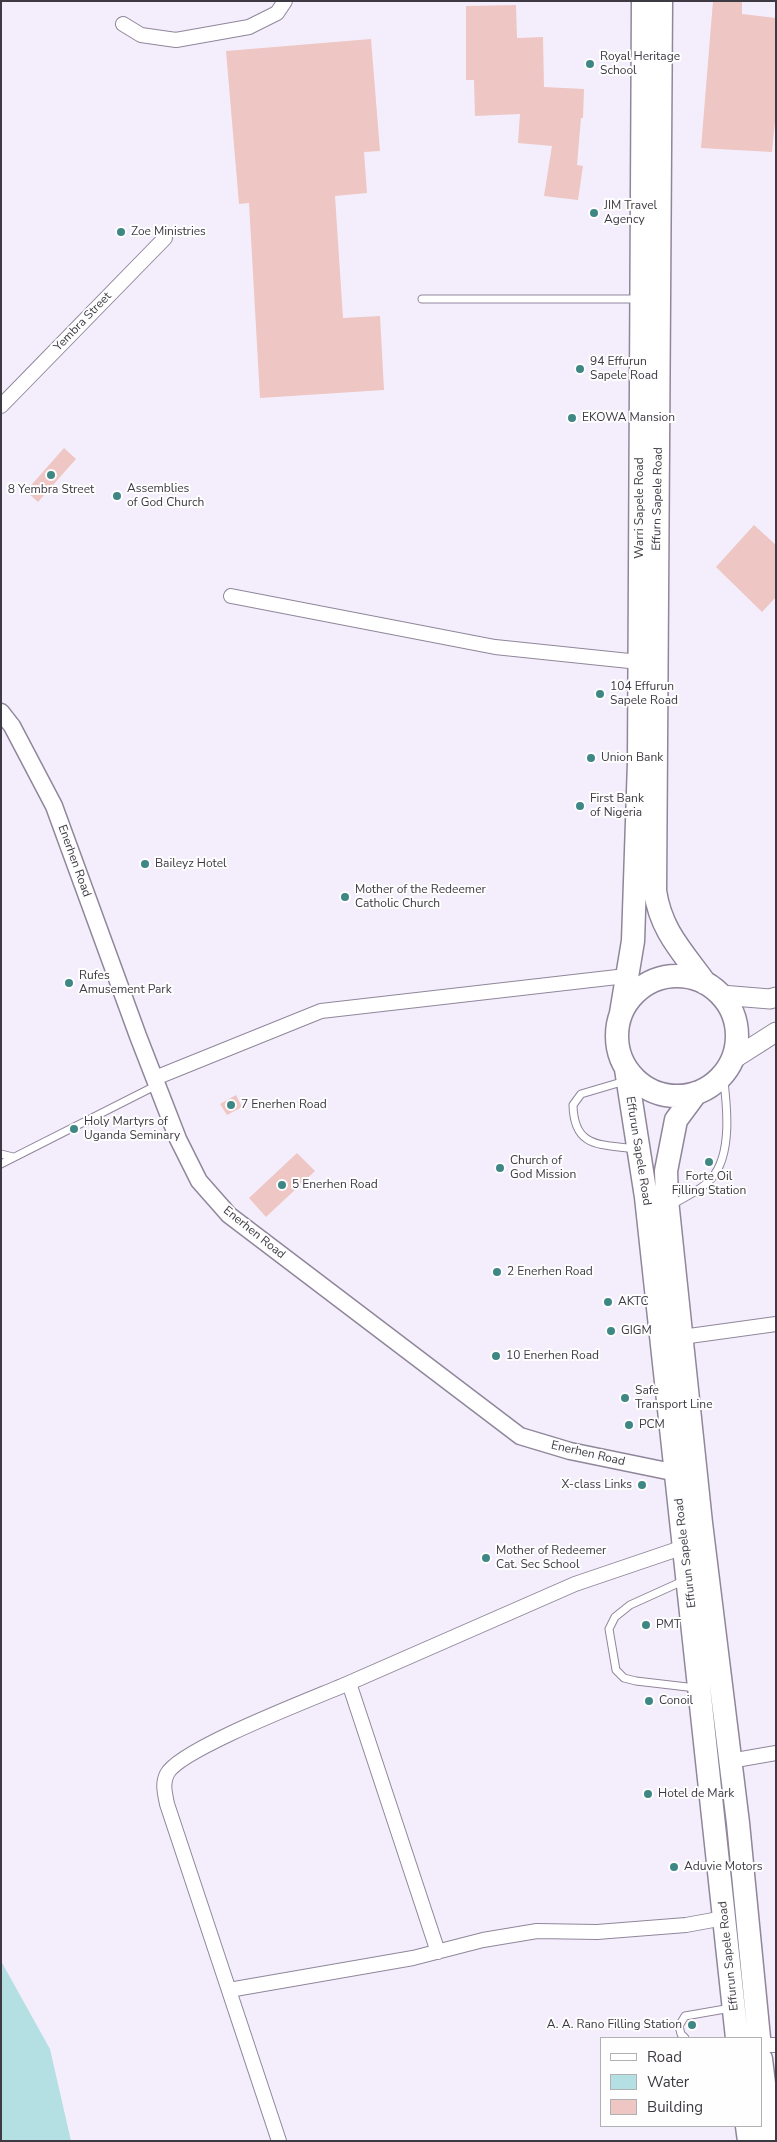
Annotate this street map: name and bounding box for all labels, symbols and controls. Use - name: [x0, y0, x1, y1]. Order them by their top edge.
- place label: Royal Heritage School: [600, 50, 680, 78]
- marker: Royal Heritage School: [584, 58, 596, 70]
- place label: JIM Travel Agency: [604, 199, 657, 227]
- marker: JIM Travel Agency: [588, 207, 600, 219]
- place label: Zoe Ministries: [131, 225, 206, 239]
- marker: Zoe Ministries: [115, 226, 127, 238]
- street label: Yembra Street: [51, 290, 115, 354]
- place label: 94 Effurun Sapele Road: [590, 355, 658, 383]
- marker: 94 Effurun Sapele Road: [574, 363, 586, 375]
- place label: EKOWA Mansion: [582, 411, 675, 425]
- marker: EKOWA Mansion: [566, 412, 578, 424]
- street label: Effurn Sapele Road: [650, 447, 666, 551]
- street label: Warri Sapele Road: [633, 457, 647, 559]
- marker: 8 Yembra Street: [45, 469, 57, 481]
- place label: Assemblies of God Church: [127, 482, 204, 510]
- place label: 8 Yembra Street: [8, 483, 94, 497]
- marker: Assemblies of God Church: [111, 490, 123, 502]
- place label: 104 Effurun Sapele Road: [610, 680, 678, 708]
- marker: 104 Effurun Sapele Road: [594, 688, 606, 700]
- place label: Union Bank: [601, 751, 663, 765]
- marker: Union Bank: [585, 752, 597, 764]
- place label: First Bank of Nigeria: [590, 792, 644, 820]
- marker: First Bank of Nigeria: [574, 800, 586, 812]
- street label: Enerhen Road: [54, 823, 94, 899]
- place label: Baileyz Hotel: [155, 857, 227, 871]
- marker: Baileyz Hotel: [139, 858, 151, 870]
- place label: Mother of the Redeemer Catholic Church: [355, 883, 486, 911]
- marker: Mother of the Redeemer Catholic Church: [339, 891, 351, 903]
- place label: Rufes Amusement Park: [79, 969, 172, 997]
- marker: Rufes Amusement Park: [63, 977, 75, 989]
- street label: Effurun Sapele Road: [622, 1095, 654, 1207]
- place label: 7 Enerhen Road: [241, 1098, 327, 1112]
- marker: 7 Enerhen Road: [225, 1099, 237, 1111]
- place label: Holy Martyrs of Uganda Seminary: [84, 1115, 180, 1143]
- marker: Holy Martyrs of Uganda Seminary: [68, 1123, 80, 1135]
- place label: Church of God Mission: [510, 1154, 576, 1182]
- marker: Forte Oil Filling Station: [703, 1156, 715, 1168]
- marker: Church of God Mission: [494, 1162, 506, 1174]
- place label: Forte Oil Filling Station: [672, 1170, 746, 1198]
- place label: 5 Enerhen Road: [292, 1178, 378, 1192]
- marker: 5 Enerhen Road: [276, 1179, 288, 1191]
- street label: Enerhen Road: [220, 1204, 288, 1262]
- place label: 2 Enerhen Road: [507, 1265, 593, 1279]
- marker: 2 Enerhen Road: [491, 1266, 503, 1278]
- place label: AKTC: [618, 1295, 649, 1309]
- marker: AKTC: [602, 1296, 614, 1308]
- place label: GIGM: [621, 1324, 652, 1338]
- marker: GIGM: [605, 1325, 617, 1337]
- place label: 10 Enerhen Road: [506, 1349, 599, 1363]
- marker: 10 Enerhen Road: [490, 1350, 502, 1362]
- place label: Safe Transport Line: [635, 1384, 713, 1412]
- marker: Safe Transport Line: [619, 1392, 631, 1404]
- place label: PCM: [639, 1418, 665, 1432]
- marker: PCM: [623, 1419, 635, 1431]
- street label: Enerhen Road: [550, 1438, 626, 1470]
- place label: X-class Links: [561, 1478, 632, 1492]
- marker: X-class Links: [636, 1479, 648, 1491]
- street label: Effurun Sapele Road: [672, 1497, 700, 1609]
- place label: Mother of Redeemer Cat. Sec School: [496, 1544, 606, 1572]
- marker: Mother of Redeemer Cat. Sec School: [480, 1552, 492, 1564]
- place label: PMT: [656, 1618, 681, 1632]
- marker: PMT: [640, 1619, 652, 1631]
- place label: Conoil: [659, 1694, 693, 1708]
- marker: Conoil: [643, 1695, 655, 1707]
- place label: Hotel de Mark: [658, 1787, 734, 1801]
- marker: Hotel de Mark: [642, 1788, 654, 1800]
- place label: Aduvie Motors: [684, 1860, 763, 1874]
- marker: Aduvie Motors: [668, 1861, 680, 1873]
- street label: Effurun Sapele Road: [716, 1900, 742, 2012]
- place label: A. A. Rano Filling Station: [547, 2018, 682, 2032]
- marker: A. A. Rano Filling Station: [686, 2019, 698, 2031]
- legend: [600, 2037, 762, 2127]
- text: Road: [647, 2047, 682, 2067]
- text: Water: [647, 2072, 689, 2092]
- text: Building: [647, 2097, 703, 2117]

